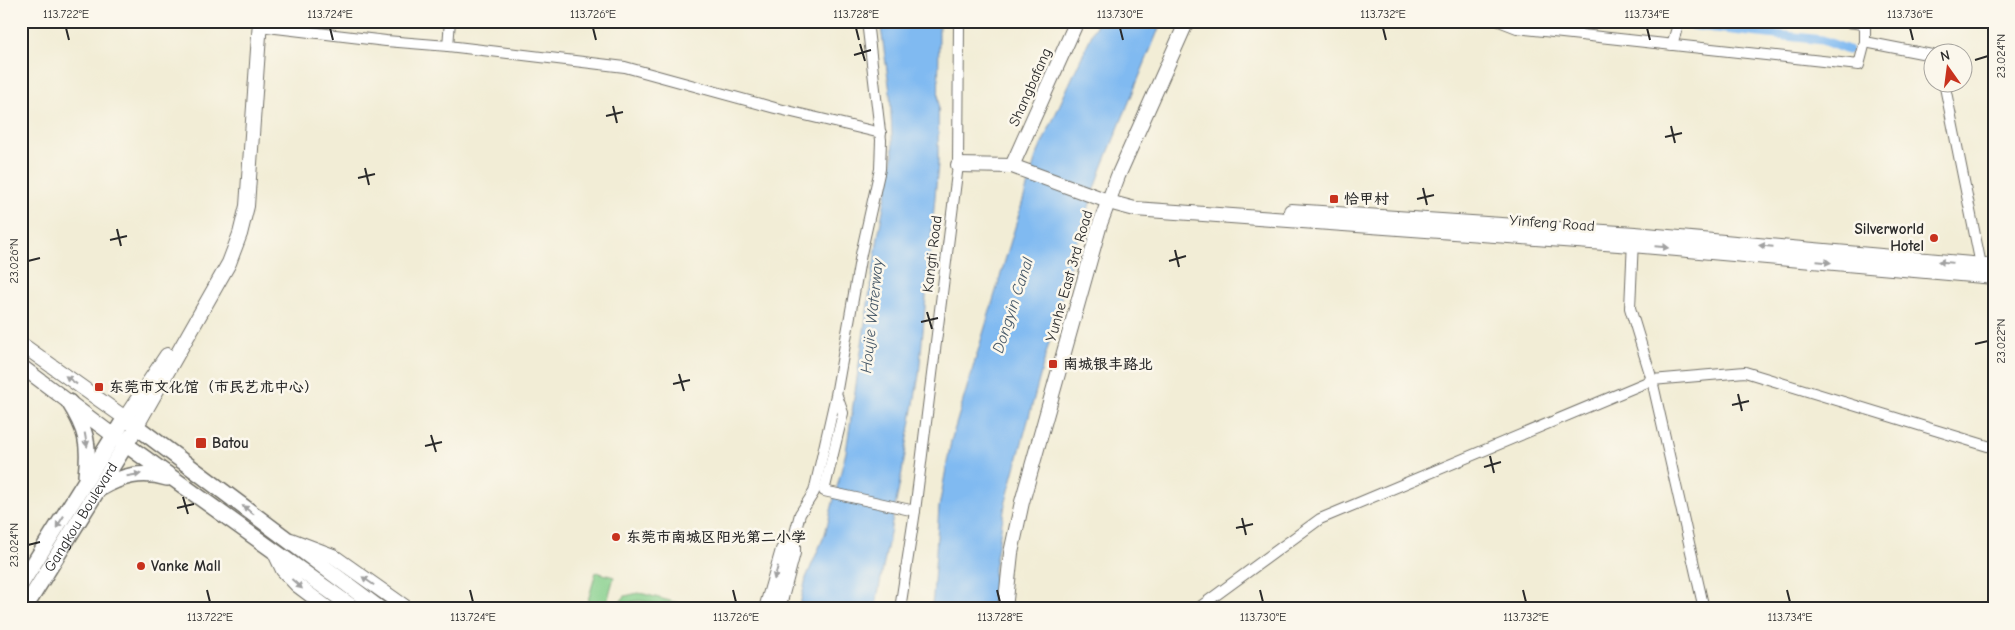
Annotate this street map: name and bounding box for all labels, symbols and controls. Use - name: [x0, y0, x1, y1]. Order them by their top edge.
- text: 113.722°E: [43, 7, 89, 21]
- text: 113.724°E: [307, 7, 353, 21]
- text: 113.726°E: [570, 7, 616, 21]
- text: 113.728°E: [833, 7, 879, 21]
- text: 113.730°E: [1097, 7, 1143, 21]
- text: 113.732°E: [1360, 7, 1406, 21]
- text: 113.734°E: [1624, 7, 1670, 21]
- text: 113.736°E: [1887, 7, 1933, 21]
- text: 23.024°N: [1994, 34, 2008, 78]
- north arrow: [1922, 42, 1972, 92]
- street label: Shangbafang: [1005, 45, 1055, 129]
- text: N: [1938, 47, 1951, 65]
- place label: 恰甲村: [1344, 190, 1389, 208]
- marker: 恰甲村: [1328, 193, 1340, 205]
- street label: Yunhe East 3rd Road: [1042, 208, 1096, 344]
- street label: Yinfeng Road: [1509, 211, 1595, 235]
- street label: Kangti Road: [918, 214, 946, 294]
- place label: Silverworld Hotel: [1855, 220, 1924, 255]
- marker: Silverworld Hotel: [1928, 232, 1940, 244]
- text: 23.026°N: [7, 238, 21, 284]
- one-way arrow: [1758, 241, 1774, 249]
- one-way arrow: [1654, 243, 1670, 251]
- water label: Dongyin Canal: [989, 255, 1037, 355]
- water label: Houjie Waterway: [857, 257, 887, 374]
- one-way arrow: [1937, 257, 1953, 265]
- one-way arrow: [1816, 258, 1832, 266]
- text: 23.022°N: [1994, 319, 2008, 363]
- place label: 南城银丰路北: [1063, 355, 1153, 373]
- marker: 南城银丰路北: [1047, 358, 1059, 370]
- one-way arrow: [65, 374, 78, 385]
- place label: 东莞市文化馆（市民艺术中心）: [109, 378, 319, 396]
- marker: 东莞市文化馆（市民艺术中心）: [93, 381, 105, 393]
- one-way arrow: [83, 432, 91, 448]
- place label: Batou: [212, 434, 249, 452]
- marker: Batou: [194, 436, 208, 450]
- street label: Gangkou Boulevard: [40, 459, 121, 575]
- one-way arrow: [127, 471, 143, 479]
- one-way arrow: [242, 504, 255, 515]
- one-way arrow: [56, 515, 65, 528]
- text: 23.024°N: [7, 523, 21, 567]
- place label: 东莞市南城区阳光第二小学: [626, 528, 806, 546]
- marker: 东莞市南城区阳光第二小学: [610, 531, 622, 543]
- place label: Vanke Mall: [151, 557, 221, 575]
- marker: Vanke Mall: [135, 560, 147, 572]
- one-way arrow: [772, 565, 780, 580]
- one-way arrow: [361, 576, 375, 586]
- one-way arrow: [291, 578, 303, 589]
- text: 113.722°E: [187, 610, 233, 624]
- text: 113.724°E: [450, 610, 496, 624]
- text: 113.726°E: [713, 610, 759, 624]
- text: 113.728°E: [977, 610, 1023, 624]
- text: 113.730°E: [1240, 610, 1286, 624]
- text: 113.732°E: [1503, 610, 1549, 624]
- text: 113.734°E: [1767, 610, 1813, 624]

